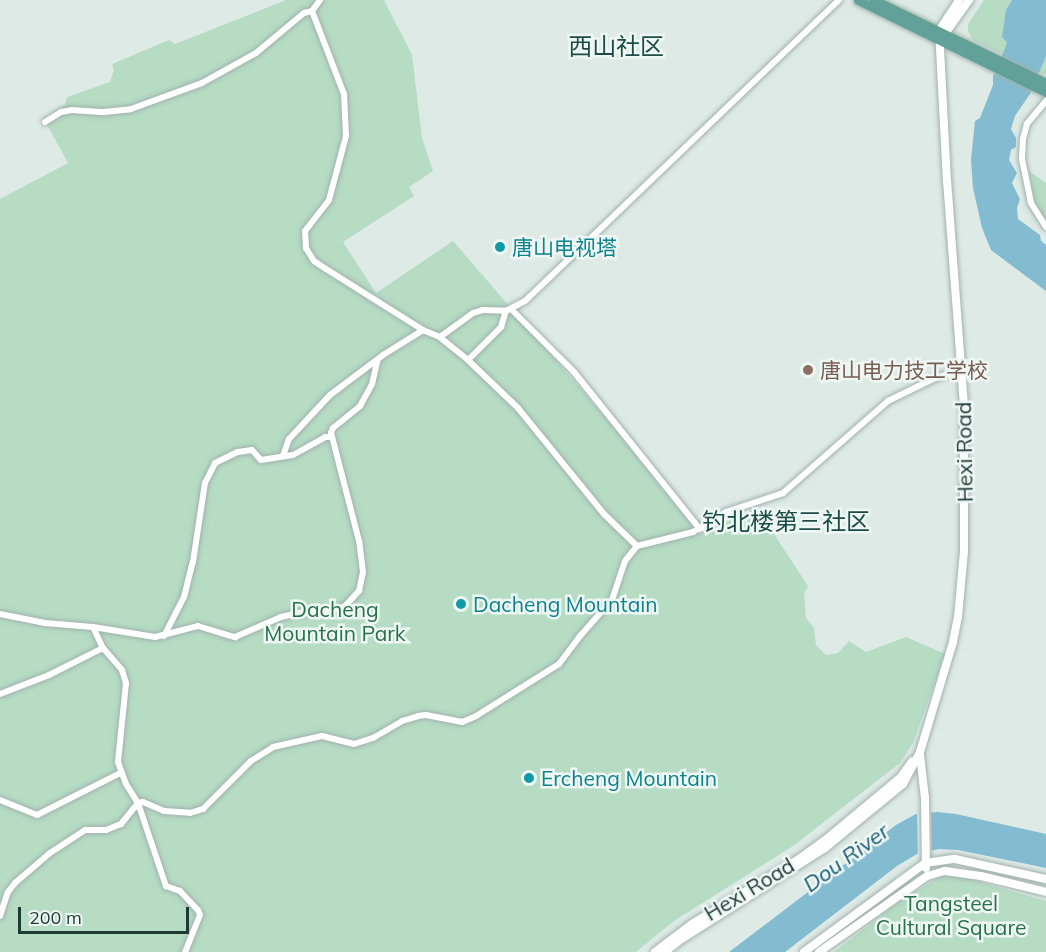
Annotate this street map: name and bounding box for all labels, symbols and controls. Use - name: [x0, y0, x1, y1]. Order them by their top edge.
- district label: 西山社区: [568, 33, 664, 61]
- place label: 唐山电视塔: [512, 234, 617, 260]
- marker: 唐山电视塔: [493, 240, 507, 254]
- place label: 唐山电力技工学校: [820, 357, 988, 383]
- marker: 唐山电力技工学校: [801, 363, 815, 377]
- street label: Hexi Road: [951, 401, 977, 503]
- district label: 钓北楼第三社区: [702, 508, 870, 536]
- place label: Dacheng Mountain: [473, 591, 658, 617]
- park label: Dacheng Mountain Park: [264, 596, 406, 646]
- marker: Dacheng Mountain: [454, 597, 468, 611]
- place label: Ercheng Mountain: [541, 765, 717, 791]
- marker: Ercheng Mountain: [522, 771, 536, 785]
- water label: Dou River: [798, 818, 894, 898]
- street label: Hexi Road: [699, 852, 799, 926]
- park label: Tangsteel Cultural Square: [876, 890, 1026, 940]
- scale bar: [21, 895, 192, 933]
- text: 200 m: [29, 906, 82, 929]

